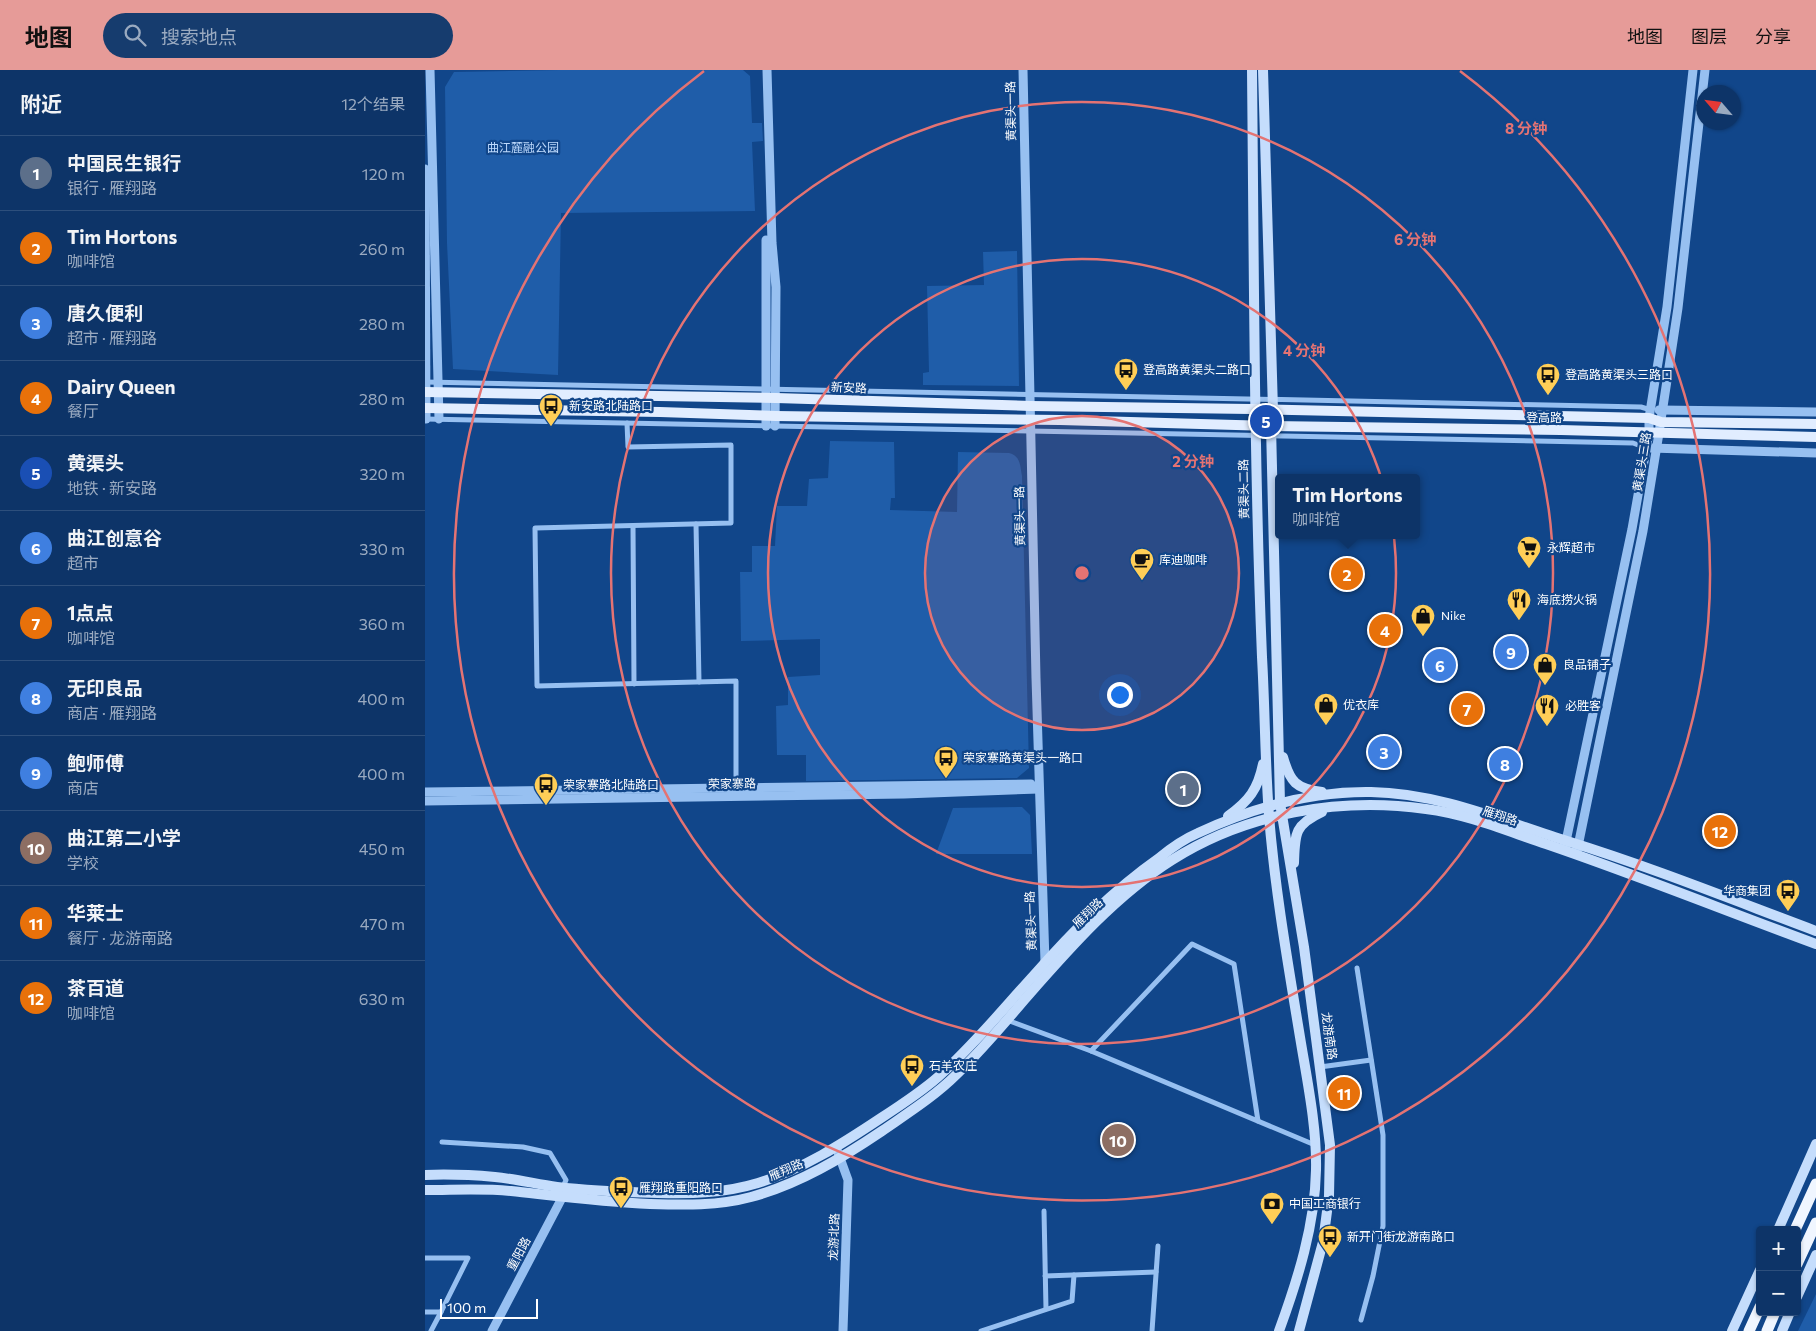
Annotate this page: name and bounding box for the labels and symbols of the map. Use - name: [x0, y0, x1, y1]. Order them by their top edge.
- street label: 黄渠头一路: [1002, 81, 1018, 141]
- north arrow: [1696, 85, 1741, 130]
- text: 8 分钟: [1505, 119, 1547, 137]
- park label: 曲江麓融公园: [487, 140, 559, 154]
- text: 6 分钟: [1394, 230, 1436, 248]
- text: 4 分钟: [1283, 341, 1325, 359]
- bus stop icon: 登高路黄渠头二路口: [1113, 357, 1139, 391]
- place label: 登高路黄渠头二路口: [1143, 362, 1251, 376]
- bus stop icon: 登高路黄渠头三路口: [1535, 362, 1561, 396]
- place label: 登高路黄渠头三路口: [1565, 367, 1673, 381]
- street label: 新安路: [831, 379, 867, 395]
- bus stop icon: 新安路北陆路口: [538, 393, 564, 427]
- place label: 新安路北陆路口: [569, 398, 653, 412]
- pin: 5: [1250, 402, 1282, 440]
- street label: 登高路: [1526, 410, 1562, 424]
- street label: 黄渠头三路: [1629, 431, 1653, 493]
- text: 2 分钟: [1172, 452, 1214, 470]
- street label: 黄渠头二路: [1235, 459, 1251, 519]
- street label: 黄渠头一路: [1011, 486, 1027, 546]
- supermarket icon: 永辉超市: [1516, 535, 1542, 569]
- place label: 永辉超市: [1547, 540, 1595, 554]
- cafe icon: 库迪咖啡: [1129, 547, 1155, 581]
- place label: 库迪咖啡: [1159, 552, 1207, 566]
- pin: 2: [1331, 555, 1363, 593]
- centre of rings: [1073, 564, 1091, 582]
- restaurant icon: 海底捞火锅: [1506, 587, 1532, 621]
- place label: 海底捞火锅: [1537, 592, 1597, 606]
- shop icon: Nike: [1410, 603, 1436, 637]
- place label: Nike: [1441, 608, 1466, 622]
- pin: 4: [1369, 611, 1401, 649]
- pin: 9: [1495, 633, 1527, 671]
- pin: 6: [1424, 646, 1456, 684]
- shop icon: 良品铺子: [1532, 652, 1558, 686]
- place label: 良品铺子: [1563, 657, 1611, 671]
- your location: [1107, 682, 1133, 708]
- pin: 7: [1451, 690, 1483, 728]
- shop icon: 优衣库: [1313, 692, 1339, 726]
- restaurant icon: 必胜客: [1534, 693, 1560, 727]
- place label: 优衣库: [1343, 697, 1379, 711]
- place label: 必胜客: [1565, 698, 1601, 712]
- pin: 3: [1368, 733, 1400, 771]
- bus stop icon: 荣家寨路黄渠头一路口: [933, 745, 959, 779]
- pin: 8: [1489, 745, 1521, 783]
- place label: 荣家寨路黄渠头一路口: [963, 750, 1083, 764]
- pin: 1: [1167, 770, 1199, 808]
- bus stop icon: 荣家寨路北陆路口: [533, 772, 559, 806]
- street label: 荣家寨路: [708, 776, 756, 790]
- place label: 荣家寨路北陆路口: [563, 777, 659, 791]
- street label: 雁翔路: [1481, 803, 1520, 827]
- pin: 12: [1704, 812, 1736, 850]
- bus stop icon: 华商集团: [1775, 878, 1801, 912]
- place label: 华商集团: [1723, 883, 1771, 897]
- street label: 黄渠头一路: [1022, 891, 1038, 951]
- street label: 雁翔路: [1069, 895, 1105, 930]
- street label: 龙游南路: [1320, 1011, 1340, 1061]
- bus stop icon: 石羊农庄: [899, 1053, 925, 1087]
- place label: 石羊农庄: [929, 1058, 977, 1072]
- pin: 11: [1328, 1074, 1360, 1112]
- pin: 10: [1102, 1121, 1134, 1159]
- street label: 雁翔路: [766, 1156, 805, 1183]
- bus stop icon: 雁翔路重阳路口: [608, 1175, 634, 1209]
- place label: 雁翔路重阳路口: [639, 1180, 723, 1194]
- bank icon: 中国工商银行: [1259, 1191, 1285, 1225]
- place label: 中国工商银行: [1289, 1196, 1361, 1210]
- street label: 龙游北路: [825, 1213, 841, 1261]
- bus stop icon: 新开门街龙游南路口: [1317, 1224, 1343, 1258]
- place label: 新开门街龙游南路口: [1347, 1229, 1455, 1243]
- street label: 重阳路: [503, 1234, 533, 1273]
- scale bar: [440, 1296, 537, 1319]

